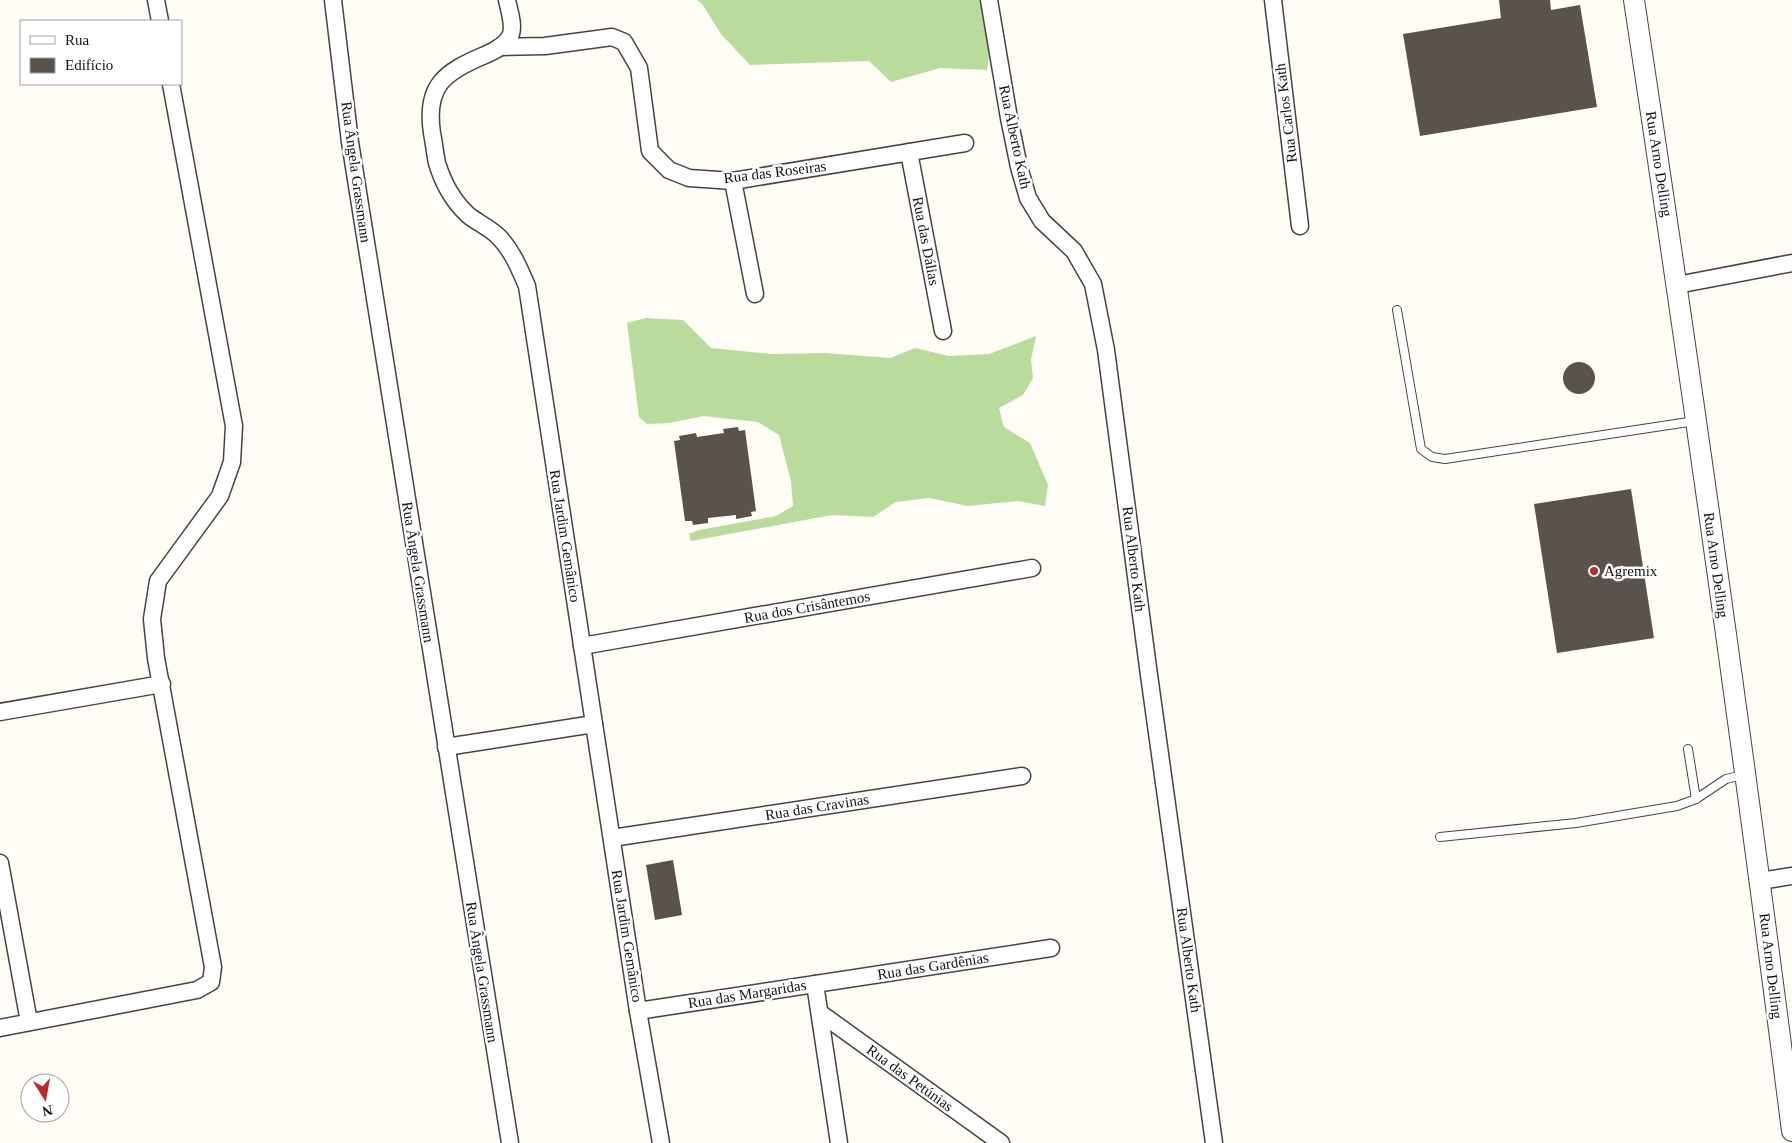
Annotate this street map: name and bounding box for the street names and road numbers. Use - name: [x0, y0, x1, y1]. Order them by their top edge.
- street label: Rua Carlos Kath: [1272, 62, 1300, 164]
- street label: Rua Alberto Kath: [996, 84, 1034, 191]
- street label: Rua Ângela Grassmann: [338, 100, 374, 244]
- street label: Rua Arno Delling: [1643, 110, 1675, 218]
- street label: Rua das Roseiras: [723, 158, 827, 186]
- street label: Rua das Dálias: [910, 195, 942, 287]
- street label: Rua Jardim Gemânico: [547, 469, 583, 603]
- street label: Rua Ângela Grassmann: [399, 500, 437, 644]
- street label: Rua Alberto Kath: [1120, 506, 1148, 613]
- street label: Rua Arno Delling: [1701, 511, 1731, 619]
- street label: Rua dos Crisântemos: [743, 588, 871, 626]
- street label: Rua das Cravinas: [764, 791, 870, 823]
- street label: Rua Jardim Gemânico: [609, 869, 645, 1003]
- street label: Rua Ângela Grassmann: [463, 900, 501, 1044]
- street label: Rua Alberto Kath: [1174, 906, 1204, 1014]
- street label: Rua Arno Delling: [1757, 912, 1786, 1020]
- street label: Rua das Gardênias: [876, 949, 990, 983]
- street label: Rua das Margaridas: [687, 977, 808, 1011]
- street label: Rua das Petúnias: [864, 1041, 956, 1115]

